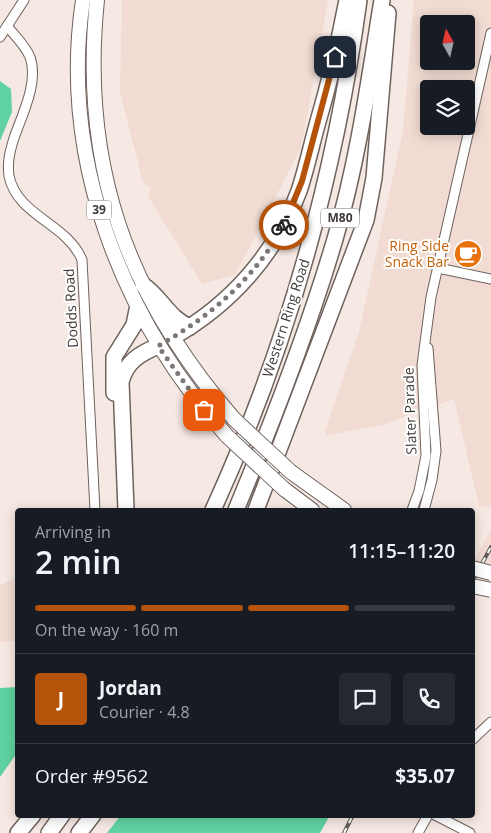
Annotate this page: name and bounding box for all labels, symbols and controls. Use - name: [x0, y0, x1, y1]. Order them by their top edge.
- north arrow: [420, 15, 475, 70]
- map controls: [420, 15, 475, 135]
- pin: [314, 36, 356, 78]
- icon: home: [321, 43, 349, 71]
- button: layers: [420, 80, 475, 135]
- road number: 39: [86, 200, 112, 220]
- courier: [259, 200, 309, 250]
- road number: M80: [321, 208, 359, 228]
- icon: bike: [270, 211, 298, 239]
- place label: Ring Side Snack Bar: [385, 236, 449, 271]
- cafe icon: Ring Side Snack Bar: [453, 239, 483, 269]
- street label: Western Ring Road: [257, 256, 314, 380]
- street label: Dodds Road: [59, 268, 82, 348]
- street label: Slater Parade: [398, 367, 421, 455]
- pin: [183, 389, 225, 431]
- icon: bag: [190, 396, 218, 424]
- text: Arriving in: [35, 521, 111, 543]
- text: 11:15–11:20: [348, 538, 455, 564]
- text: 2 min: [35, 540, 121, 583]
- text: On the way · 160 m: [35, 619, 178, 641]
- button: chat: [339, 673, 391, 725]
- button: phone: [403, 673, 455, 725]
- text: Jordan: [99, 675, 162, 701]
- text: J: [58, 686, 64, 712]
- text: Courier · 4.8: [99, 701, 190, 723]
- text: Order #9562: [35, 763, 148, 789]
- text: $35.07: [395, 763, 455, 789]

